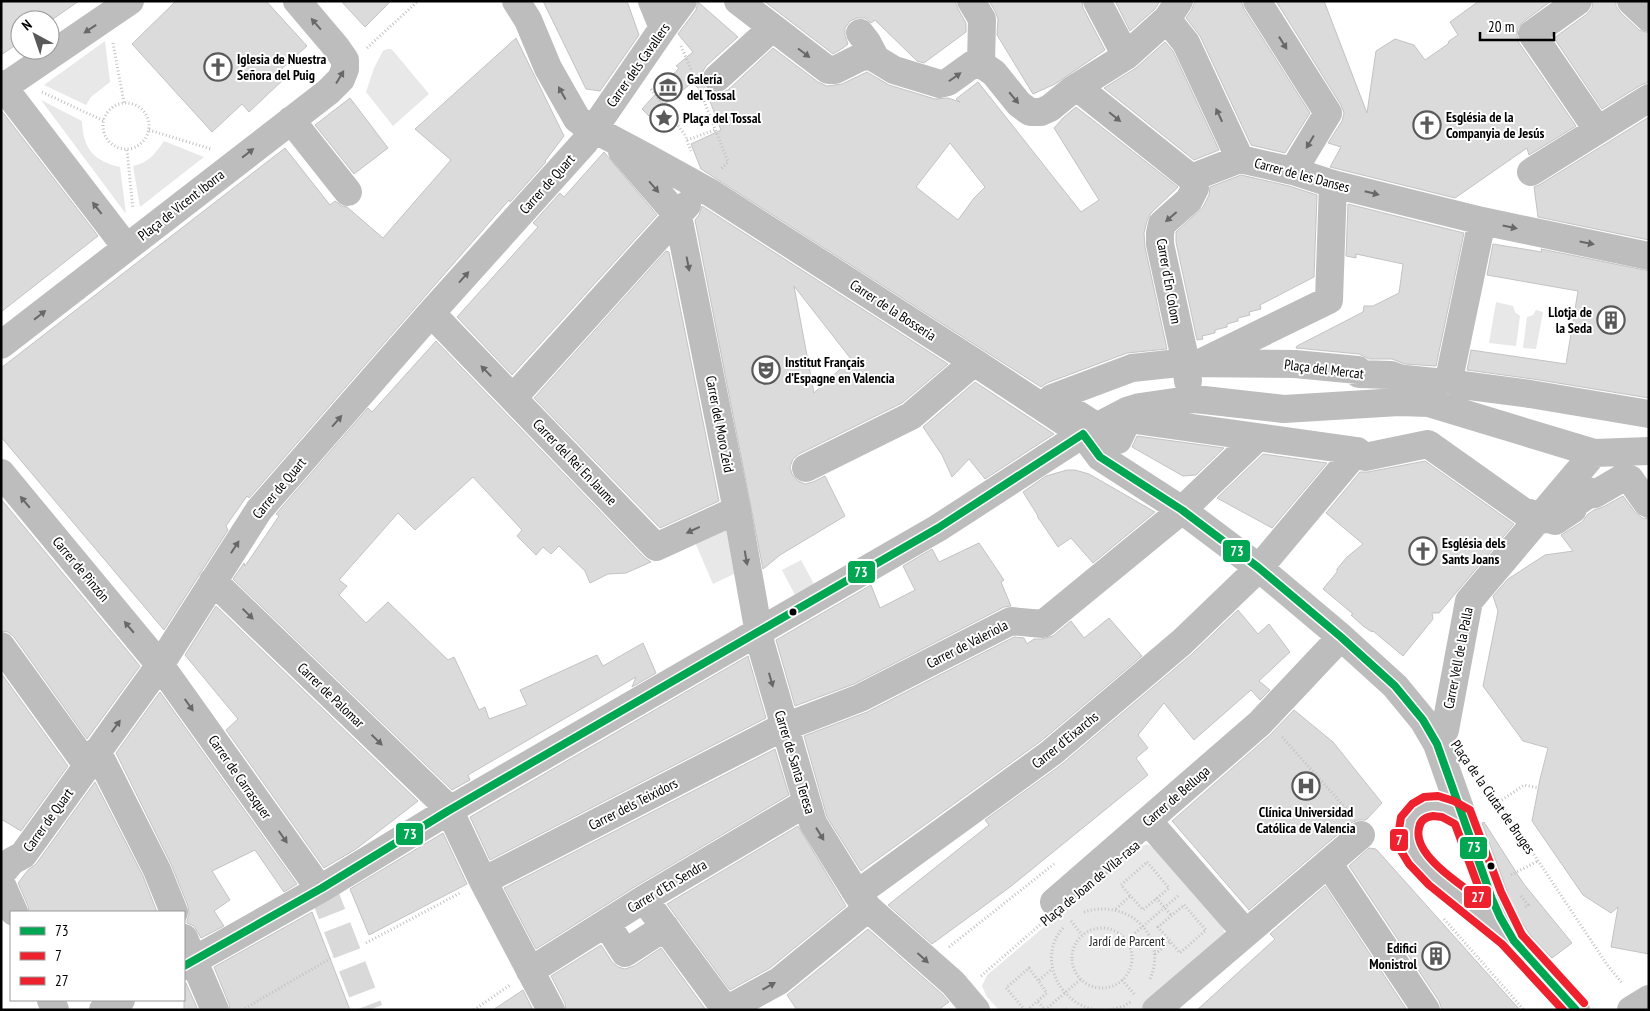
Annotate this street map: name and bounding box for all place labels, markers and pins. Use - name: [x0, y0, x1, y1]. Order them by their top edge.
- place label: Iglesia de Nuestra Señora del Puig: [237, 50, 327, 84]
- church icon: Iglesia de Nuestra Señora del Puig: [203, 52, 233, 82]
- place label: Galería del Tossal: [687, 70, 736, 104]
- museum icon: Galería del Tossal: [653, 72, 683, 102]
- place icon: Plaça del Tossal: [649, 103, 679, 133]
- place label: Església de la Companyia de Jesús: [1446, 108, 1545, 142]
- place label: Plaça del Tossal: [683, 109, 761, 127]
- church icon: Església de la Companyia de Jesús: [1412, 110, 1442, 140]
- place label: Llotja de la Seda: [1548, 303, 1592, 337]
- building icon: Llotja de la Seda: [1596, 305, 1626, 335]
- place label: Institut Français d’Espagne en Valencia: [785, 353, 895, 387]
- theatre icon: Institut Français d’Espagne en Valencia: [751, 355, 781, 385]
- place label: Església dels Sants Joans: [1442, 534, 1506, 568]
- church icon: Església dels Sants Joans: [1408, 536, 1438, 566]
- unlabelled marker: [788, 607, 798, 617]
- hospital icon: Clínica Universidad Católica de Valencia: [1291, 771, 1321, 801]
- place label: Clínica Universidad Católica de Valencia: [1257, 803, 1356, 837]
- unlabelled marker: [1486, 861, 1496, 871]
- place label: Edifici Monistrol: [1369, 939, 1418, 973]
- building icon: Edifici Monistrol: [1421, 941, 1451, 971]

